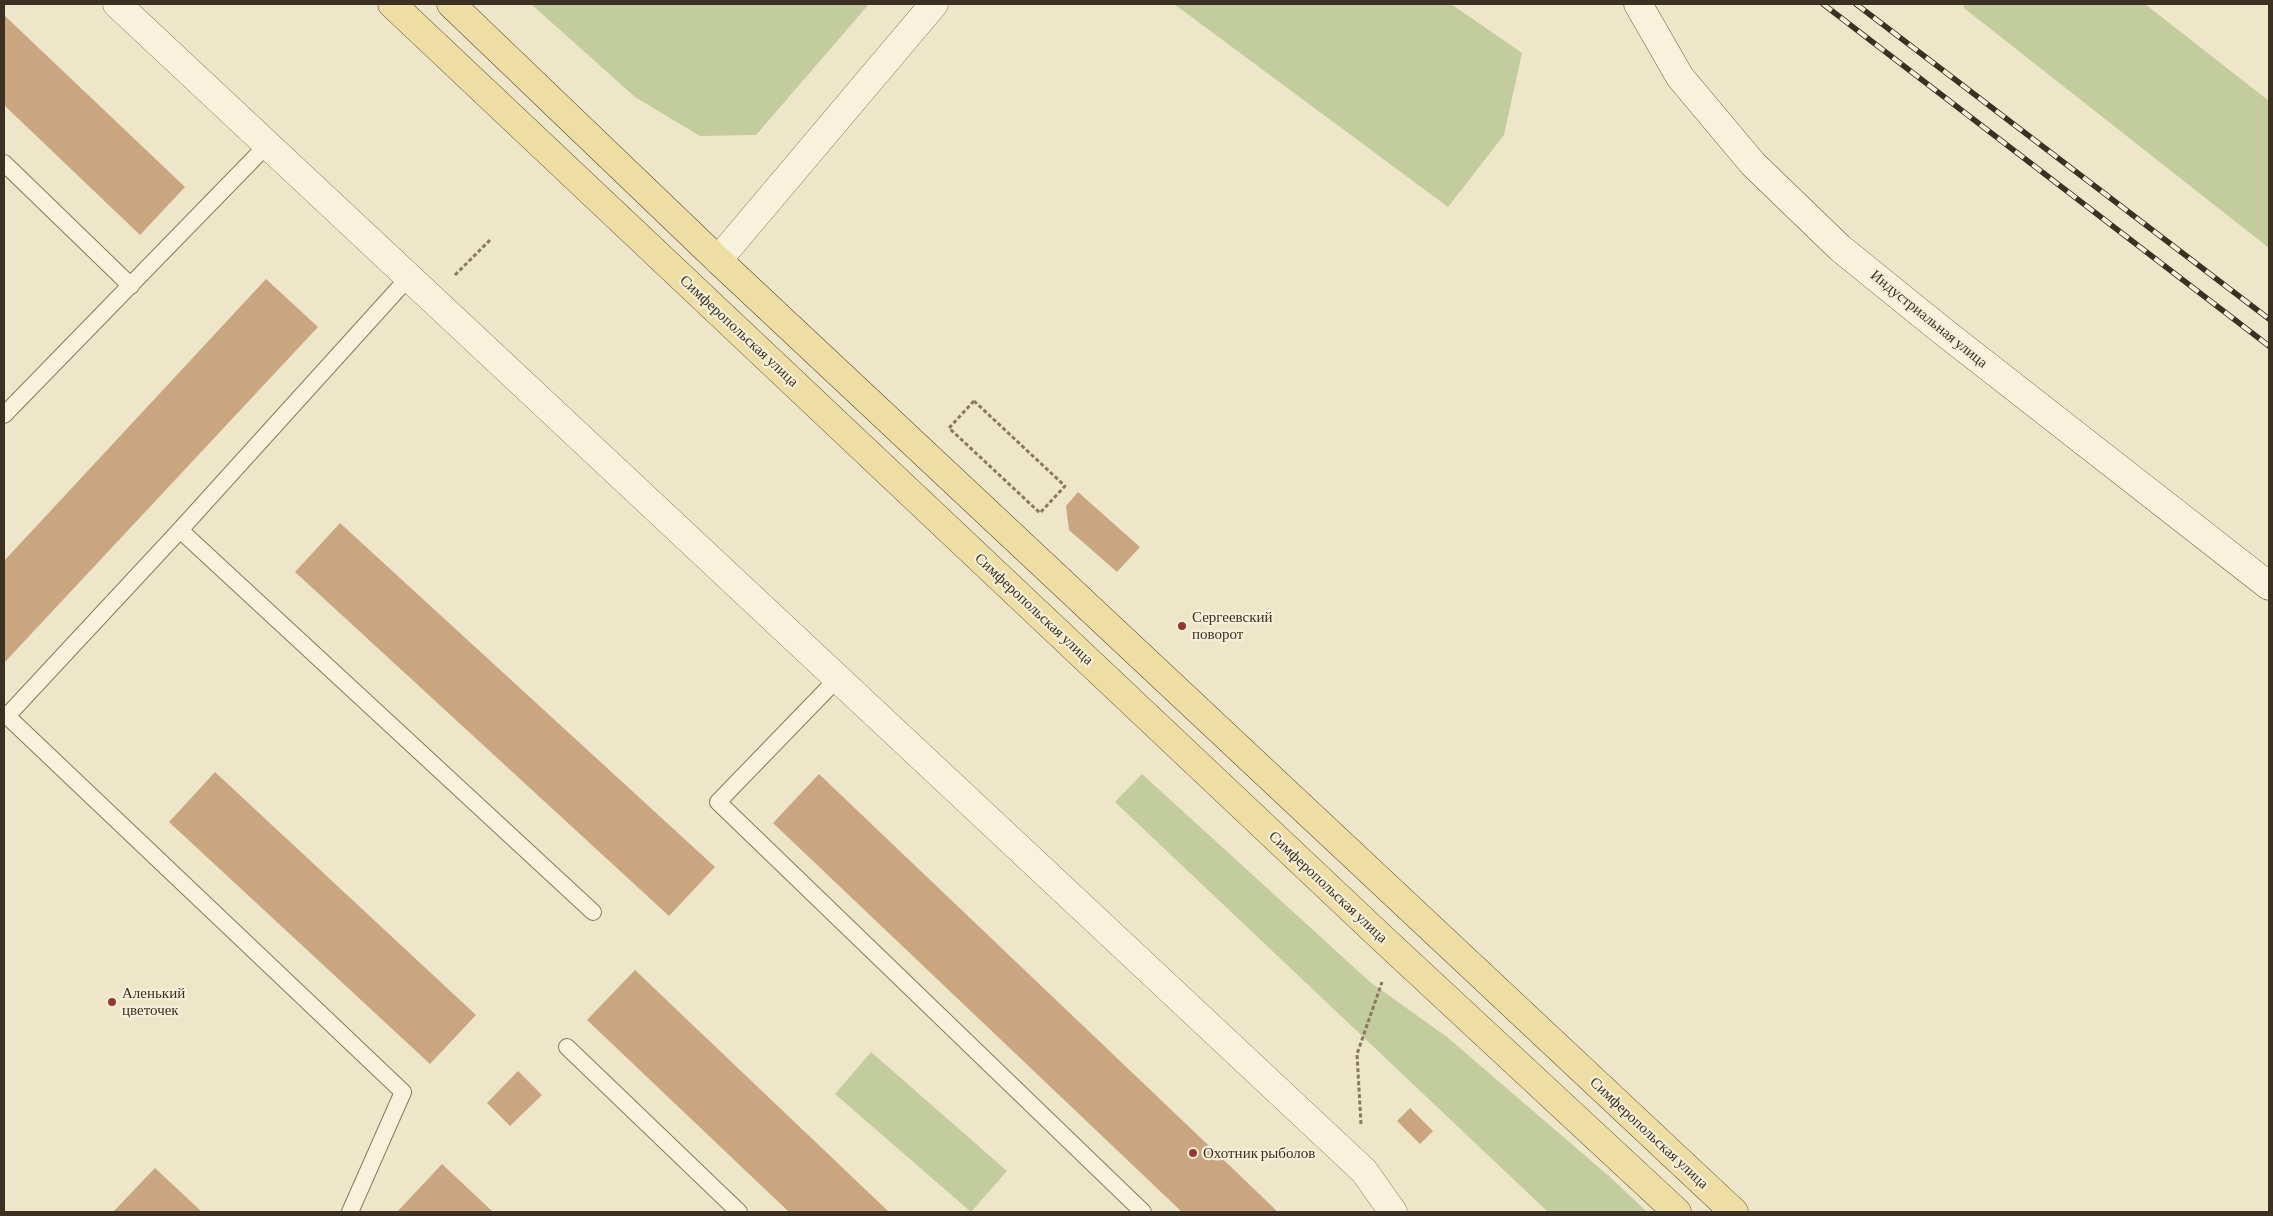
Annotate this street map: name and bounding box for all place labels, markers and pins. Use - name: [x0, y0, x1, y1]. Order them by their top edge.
- place label: Сергеевский поворот: [1192, 608, 1273, 643]
- marker: Сергеевский поворот: [1176, 620, 1188, 632]
- place label: Аленький цветочек: [122, 984, 185, 1019]
- marker: Аленький цветочек: [106, 996, 118, 1008]
- place label: Охотник рыболов: [1203, 1144, 1315, 1162]
- marker: Охотник рыболов: [1187, 1147, 1199, 1159]

